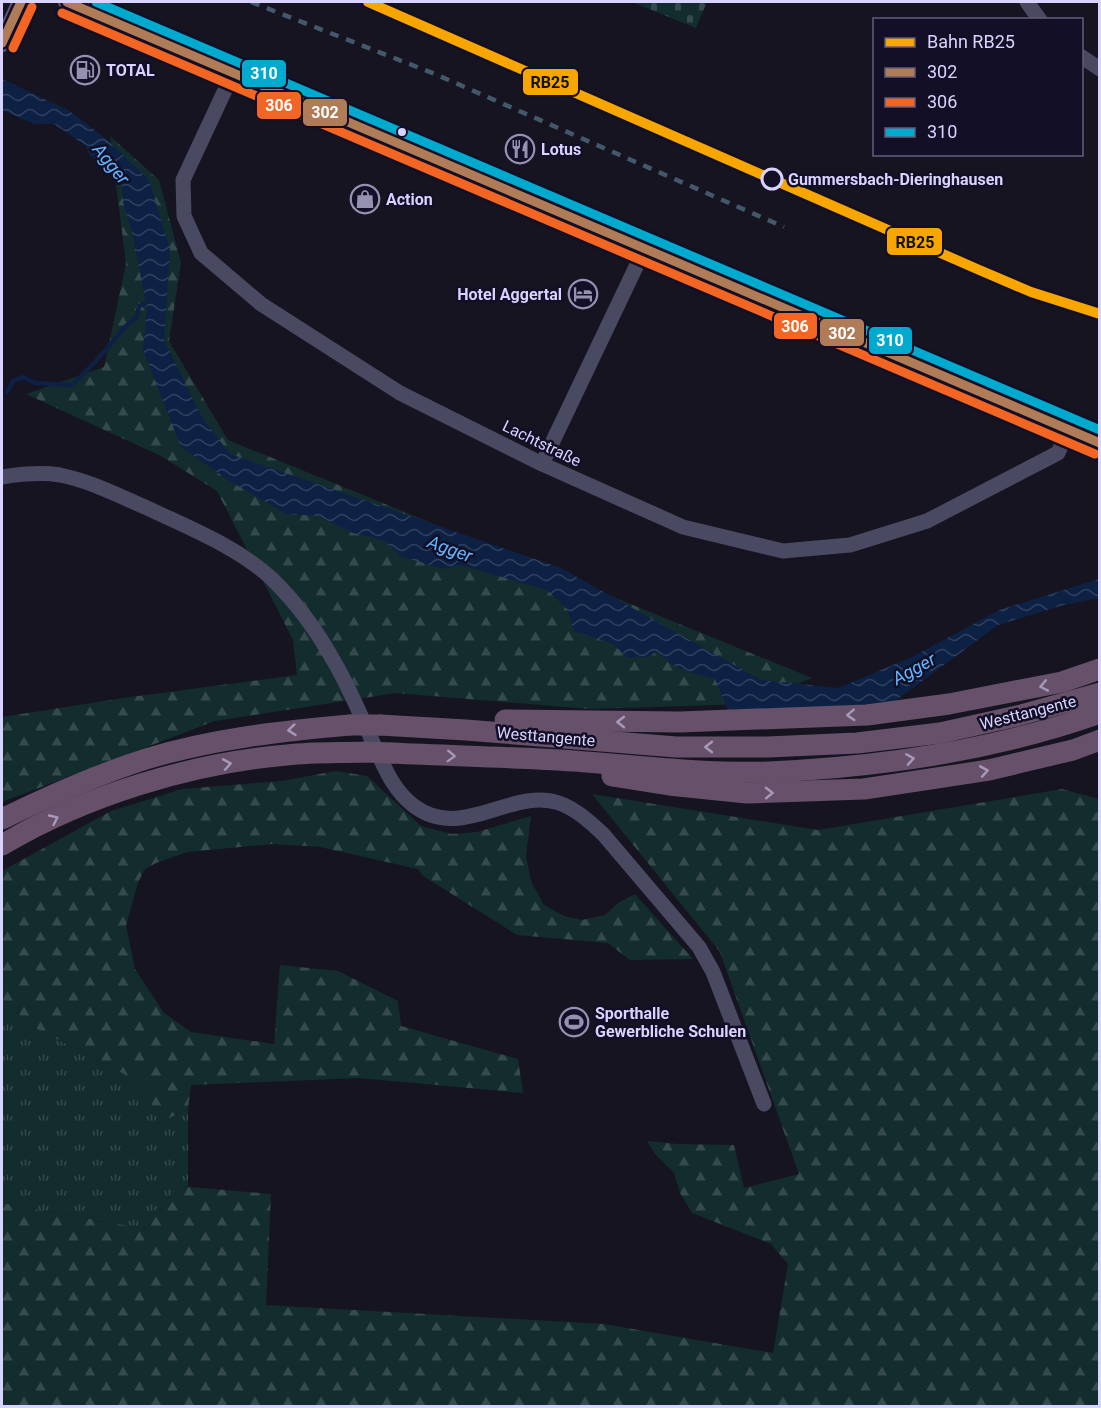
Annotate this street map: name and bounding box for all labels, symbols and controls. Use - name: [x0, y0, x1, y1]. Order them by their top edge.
- legend: [873, 18, 1083, 156]
- text: Bahn RB25: [927, 31, 1015, 52]
- fuel station icon: TOTAL: [69, 54, 101, 86]
- line badge: 310: [241, 59, 287, 88]
- place label: TOTAL: [106, 61, 155, 80]
- text: 302: [927, 61, 957, 82]
- text: 310: [250, 64, 278, 83]
- line badge: RB25: [522, 68, 579, 96]
- text: RB25: [531, 73, 569, 92]
- line badge: 306: [256, 91, 302, 120]
- text: 306: [927, 91, 957, 112]
- text: 306: [265, 96, 293, 115]
- line badge: 302: [302, 98, 348, 127]
- text: 302: [311, 103, 339, 122]
- text: 310: [927, 121, 957, 142]
- unlabelled marker: [396, 126, 408, 138]
- restaurant icon: Lotus: [504, 133, 536, 165]
- water label: Agger: [88, 138, 135, 189]
- place label: Lotus: [541, 140, 581, 159]
- marker: Gummersbach-Dieringhausen: [761, 168, 783, 190]
- place label: Gummersbach-Dieringhausen: [788, 170, 1003, 189]
- shop icon: Action: [349, 183, 381, 215]
- place label: Action: [386, 190, 433, 209]
- line badge: RB25: [886, 227, 943, 256]
- text: RB25: [896, 233, 934, 252]
- hotel icon: Hotel Aggertal: [567, 278, 599, 310]
- place label: Hotel Aggertal: [457, 285, 562, 304]
- line badge: 306: [773, 312, 818, 340]
- text: 306: [781, 317, 809, 336]
- line badge: 302: [819, 318, 865, 347]
- text: 302: [828, 324, 856, 343]
- line badge: 310: [868, 326, 913, 355]
- text: 310: [876, 331, 904, 350]
- street label: Lachtstraße: [499, 416, 584, 471]
- water label: Agger: [424, 530, 476, 567]
- water label: Agger: [888, 648, 940, 689]
- one-way arrow: [1039, 679, 1049, 692]
- street label: Westtangente: [978, 691, 1078, 734]
- one-way arrow: [846, 709, 855, 722]
- one-way arrow: [617, 716, 626, 728]
- one-way arrow: [287, 723, 296, 736]
- street label: Westtangente: [496, 723, 596, 750]
- one-way arrow: [705, 741, 714, 753]
- one-way arrow: [446, 749, 455, 762]
- one-way arrow: [905, 754, 915, 766]
- one-way arrow: [222, 758, 232, 771]
- one-way arrow: [978, 765, 988, 778]
- one-way arrow: [765, 786, 774, 799]
- one-way arrow: [47, 814, 58, 826]
- place label: Sporthalle Gewerbliche Schulen: [595, 1004, 746, 1041]
- sports icon: Sporthalle Gewerbliche Schulen: [558, 1006, 590, 1038]

